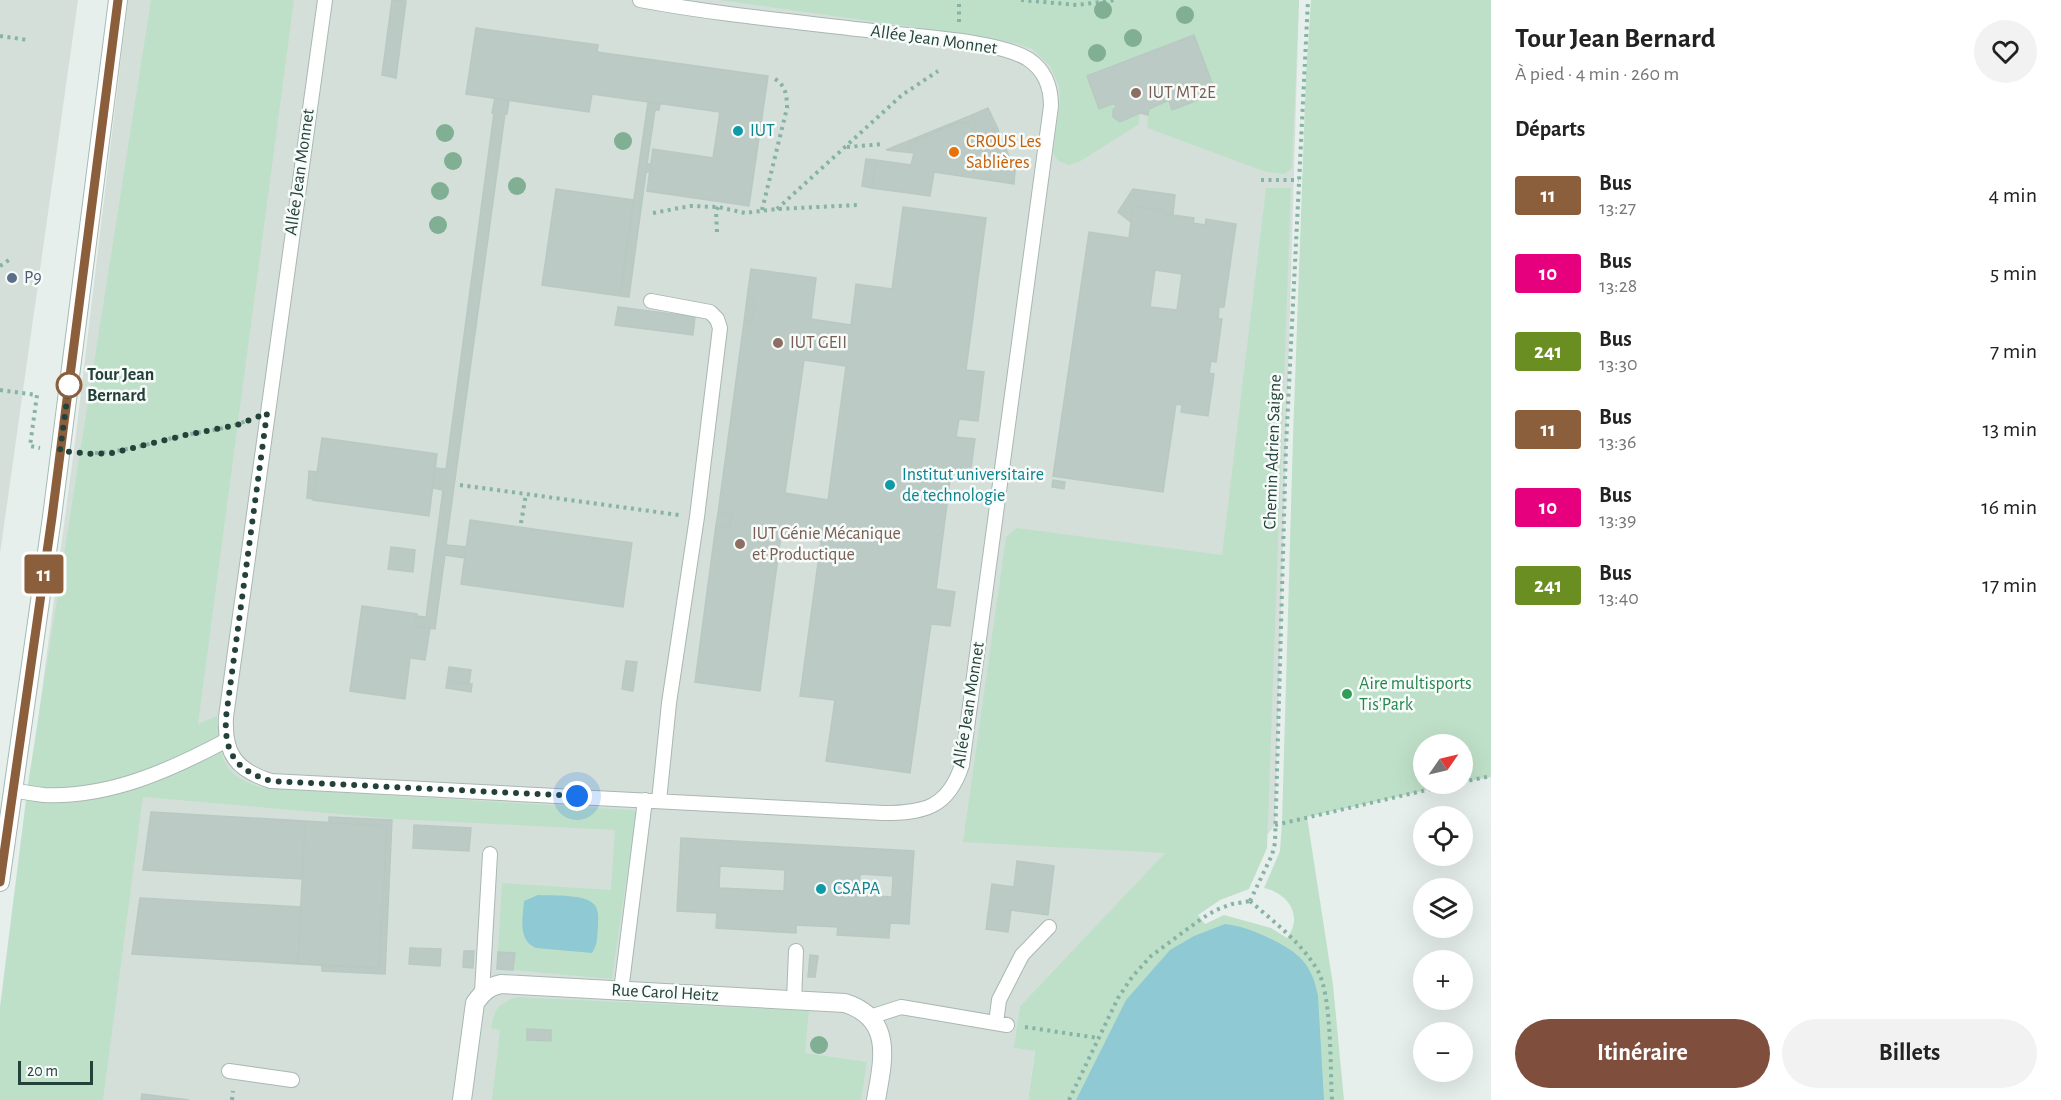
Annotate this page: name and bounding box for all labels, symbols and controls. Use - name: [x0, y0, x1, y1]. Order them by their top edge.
- button: heart: [1974, 20, 2037, 83]
- street label: Allée Jean Monnet: [870, 22, 999, 58]
- text: Tour Jean Bernard: [1515, 25, 1716, 53]
- text: À pied · 4 min · 260 m: [1515, 64, 1679, 84]
- place label: IUT MT2E: [1148, 84, 1216, 102]
- marker: IUT MT2E: [1129, 86, 1143, 100]
- street label: Allée Jean Monnet: [282, 107, 318, 236]
- text: Départs: [1515, 118, 1585, 140]
- place label: IUT: [750, 122, 775, 140]
- marker: IUT: [731, 124, 745, 138]
- place label: CROUS Les Sablières: [966, 133, 1042, 172]
- marker: CROUS Les Sablières: [947, 145, 961, 159]
- text: Bus: [1599, 172, 1632, 194]
- text: 4 min: [1989, 184, 2037, 206]
- text: 11: [1540, 185, 1556, 206]
- text: 13:27: [1599, 198, 1636, 218]
- text: Bus: [1599, 250, 1632, 272]
- text: 5 min: [1990, 262, 2037, 284]
- text: 10: [1539, 263, 1557, 284]
- place label: P9: [24, 269, 42, 287]
- marker: P9: [5, 271, 19, 285]
- text: 13:28: [1599, 276, 1637, 296]
- text: Bus: [1599, 328, 1632, 350]
- place label: IUT GEII: [790, 334, 847, 352]
- marker: IUT GEII: [771, 336, 785, 350]
- text: 7 min: [1990, 340, 2037, 362]
- text: 241: [1534, 341, 1562, 362]
- text: 13:30: [1599, 354, 1638, 374]
- place label: Tour Jean Bernard: [87, 366, 154, 405]
- marker: Tour Jean Bernard: [56, 372, 82, 398]
- street label: Chemin Adrien Saigne: [1261, 374, 1285, 530]
- text: Bus: [1599, 406, 1632, 428]
- text: 13 min: [1982, 418, 2037, 440]
- text: 11: [1540, 419, 1556, 440]
- text: 13:36: [1599, 432, 1636, 452]
- place label: Institut universitaire de technologie: [902, 466, 1044, 505]
- marker: Institut universitaire de technologie: [883, 478, 897, 492]
- text: Bus: [1599, 484, 1632, 506]
- text: 16 min: [1981, 496, 2037, 518]
- text: 10: [1539, 497, 1557, 518]
- text: 13:39: [1599, 510, 1636, 530]
- place label: IUT Génie Mécanique et Productique: [752, 525, 901, 564]
- marker: IUT Génie Mécanique et Productique: [733, 537, 747, 551]
- line badge: 11: [17, 554, 71, 594]
- text: Bus: [1599, 562, 1632, 584]
- text: 11: [36, 564, 52, 585]
- text: 17 min: [1982, 574, 2037, 596]
- text: 241: [1534, 575, 1562, 596]
- text: 13:40: [1599, 588, 1639, 608]
- street label: Allée Jean Monnet: [950, 640, 988, 769]
- place label: Aire multisports Tis'Park: [1359, 675, 1472, 714]
- marker: Aire multisports Tis'Park: [1340, 687, 1354, 701]
- north arrow: [1413, 734, 1473, 794]
- map controls: [1413, 734, 1473, 1082]
- your location: [562, 781, 592, 811]
- button: locate: [1413, 806, 1473, 866]
- button: layers: [1413, 878, 1473, 938]
- place label: CSAPA: [833, 880, 881, 898]
- marker: CSAPA: [814, 882, 828, 896]
- button: +: [1413, 950, 1473, 1010]
- street label: Rue Carol Heitz: [611, 981, 719, 1005]
- button: Itinéraire: [1515, 1019, 1770, 1088]
- button: Billets: [1782, 1019, 2037, 1088]
- button: −: [1413, 1022, 1473, 1082]
- scale bar: [18, 1058, 93, 1086]
- text: 20 m: [27, 1063, 58, 1079]

